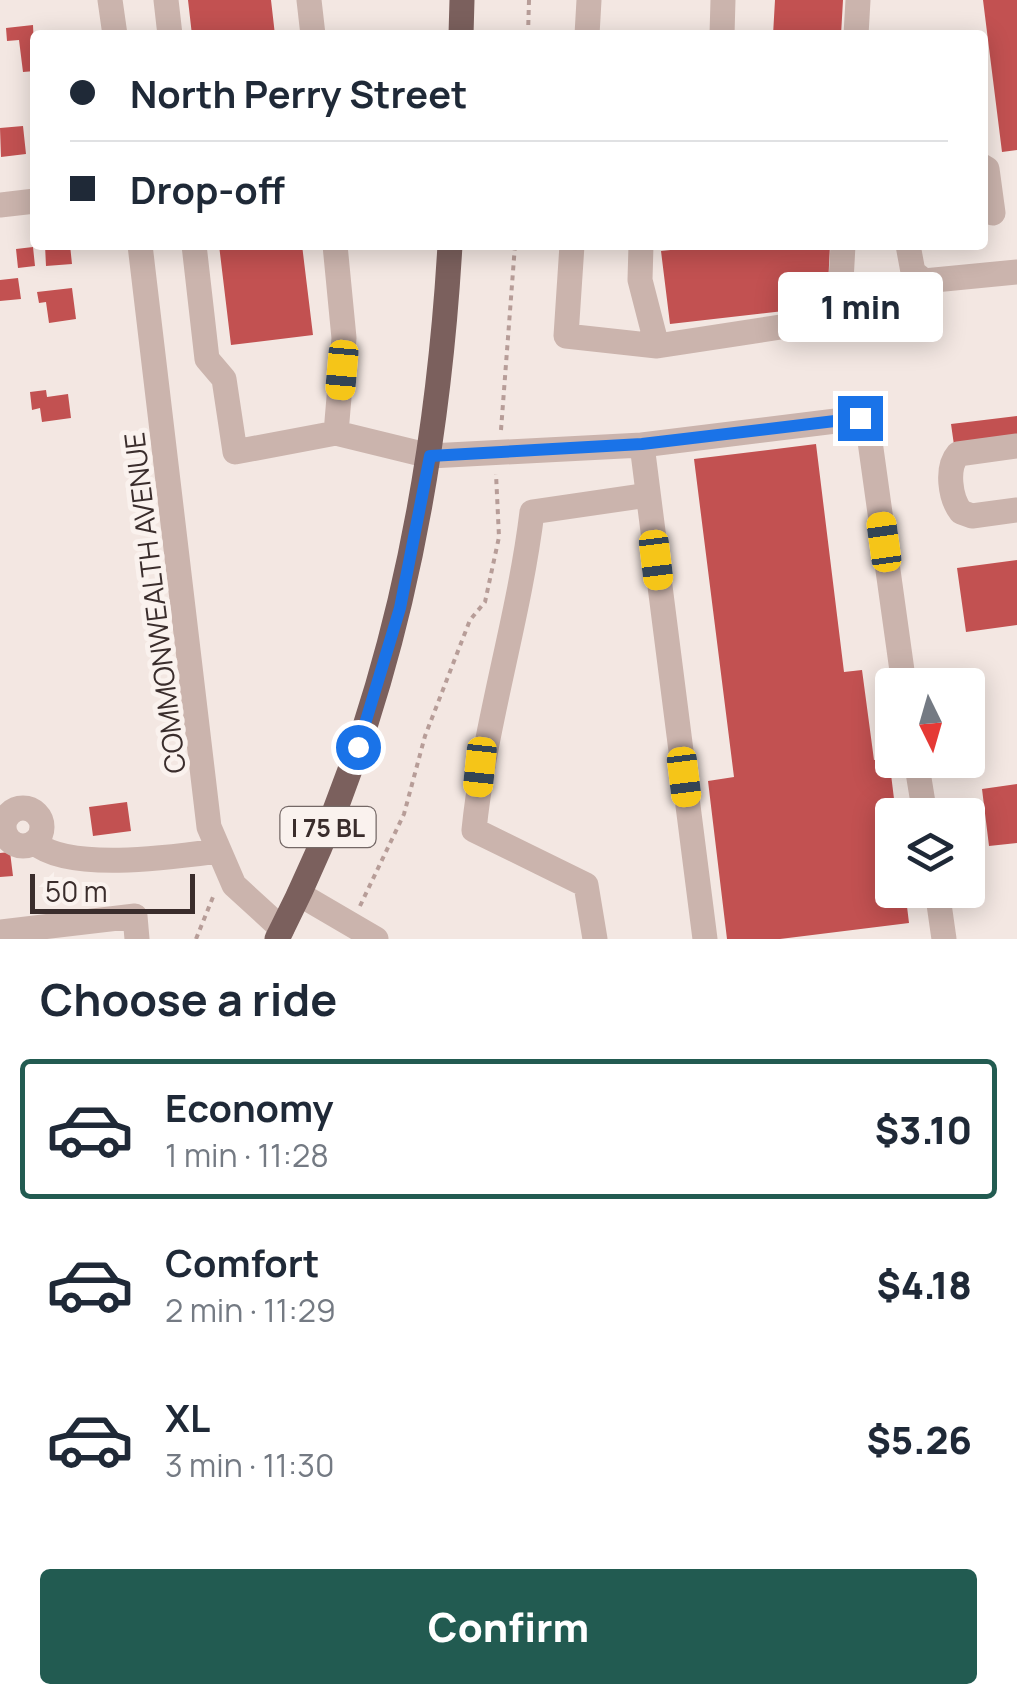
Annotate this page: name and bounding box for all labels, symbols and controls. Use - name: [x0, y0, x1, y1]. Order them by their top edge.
- text: North Perry Street: [130, 67, 468, 119]
- text: Drop-off: [130, 163, 285, 215]
- callout: 1 min: [778, 273, 942, 343]
- text: 1 min: [820, 285, 901, 329]
- car: [324, 339, 360, 401]
- route end: [838, 396, 883, 441]
- street label: COMMONWEALTH AVENUE: [114, 430, 194, 776]
- car: [865, 510, 903, 574]
- car: [637, 528, 675, 592]
- north arrow: [875, 668, 985, 778]
- map controls: [875, 668, 985, 908]
- route start: [336, 725, 381, 770]
- car: [462, 736, 498, 798]
- car: [665, 745, 703, 809]
- button: layers: [875, 798, 985, 908]
- road number: I 75 BL: [280, 807, 376, 847]
- scale bar: [30, 869, 195, 914]
- text: 50 m: [45, 872, 108, 910]
- text: Choose a ride: [40, 968, 337, 1030]
- text: Economy: [165, 1081, 334, 1133]
- icon: car: [45, 1084, 135, 1174]
- text: $3.10: [875, 1103, 972, 1155]
- text: 1 min · 11:28: [165, 1133, 329, 1177]
- text: Comfort: [165, 1236, 319, 1288]
- icon: car: [45, 1239, 135, 1329]
- text: $4.18: [877, 1258, 972, 1310]
- text: 2 min · 11:29: [165, 1288, 336, 1332]
- text: XL: [165, 1391, 210, 1443]
- icon: car: [45, 1394, 135, 1484]
- text: $5.26: [867, 1413, 972, 1465]
- text: 3 min · 11:30: [165, 1443, 335, 1487]
- button: Confirm: [40, 1569, 977, 1684]

